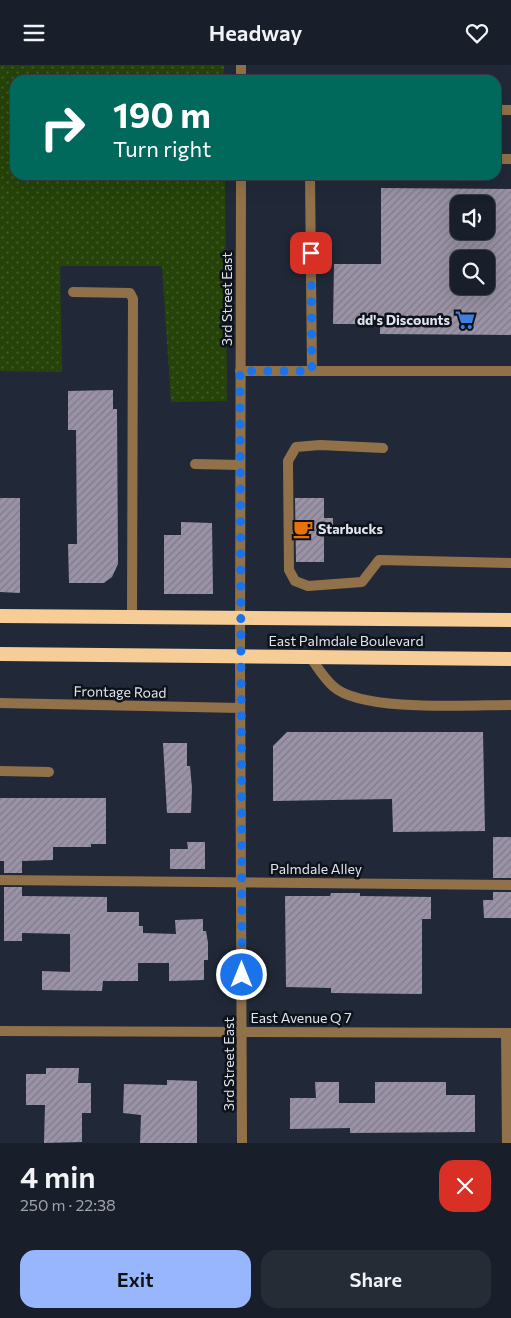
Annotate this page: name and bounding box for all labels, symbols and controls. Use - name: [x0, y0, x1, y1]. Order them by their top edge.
- icon: menu: [20, 19, 48, 47]
- text: Headway: [209, 19, 302, 46]
- icon: heart: [463, 19, 491, 47]
- text: 190 m: [113, 92, 211, 135]
- icon: right: [30, 95, 95, 160]
- text: Turn right: [113, 135, 211, 162]
- map controls: [450, 195, 495, 295]
- button: sound: [450, 195, 495, 240]
- pin: [290, 232, 332, 274]
- icon: arrive: [297, 239, 325, 267]
- button: search: [450, 250, 495, 295]
- street label: 3rd Street East: [218, 252, 235, 346]
- supermarket icon: dd's Discounts: [454, 309, 476, 331]
- place label: dd's Discounts: [357, 311, 450, 328]
- cafe icon: Starbucks: [292, 518, 314, 540]
- place label: Starbucks: [318, 520, 383, 537]
- street label: East Palmdale Boulevard: [268, 632, 424, 649]
- street label: Frontage Road: [73, 682, 167, 701]
- street label: Palmdale Alley: [270, 860, 362, 877]
- position arrow: [215, 948, 267, 1000]
- street label: East Avenue Q 7: [250, 1009, 352, 1026]
- street label: 3rd Street East: [220, 1017, 237, 1111]
- text: 4 min: [20, 1157, 96, 1194]
- button: close: [439, 1160, 491, 1212]
- text: 250 m · 22:38: [20, 1195, 116, 1214]
- button: Exit: [20, 1250, 251, 1308]
- button: Share: [261, 1250, 491, 1308]

